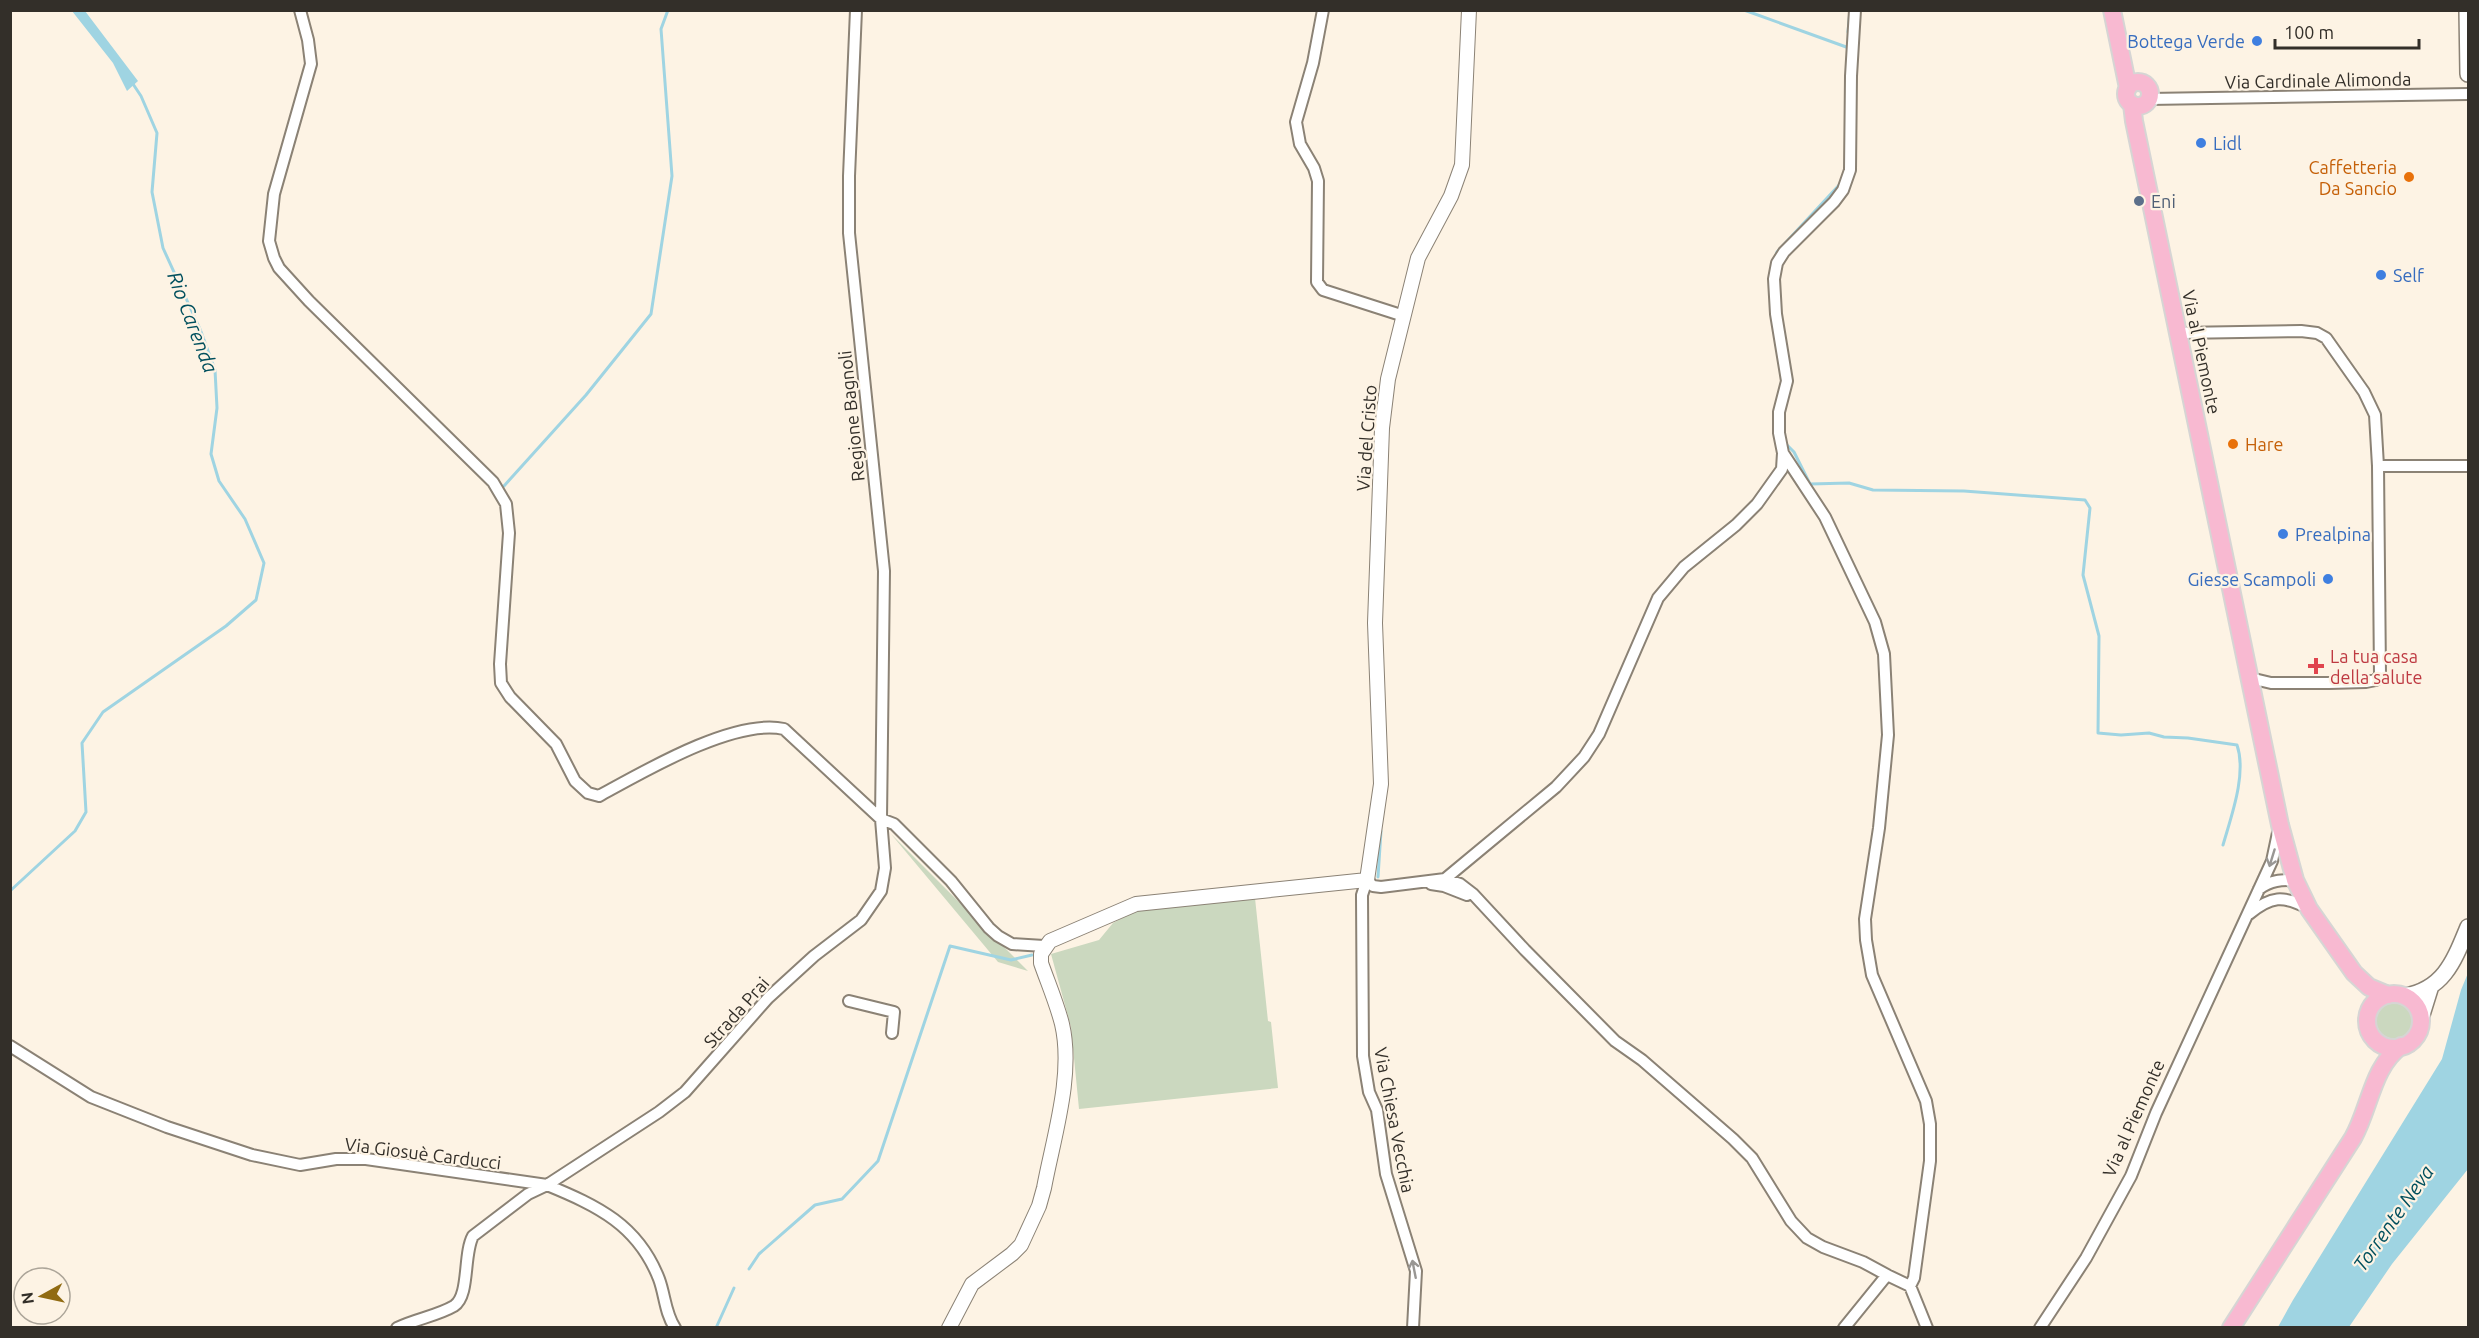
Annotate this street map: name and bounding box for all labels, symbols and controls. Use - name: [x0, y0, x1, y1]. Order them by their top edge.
- scale bar: [2275, 12, 2419, 50]
- text: 100 m: [2284, 22, 2334, 42]
- place label: Bottega Verde: [2127, 31, 2245, 51]
- marker: Bottega Verde: [2250, 34, 2264, 48]
- street label: Via Cardinale Alimonda: [2224, 68, 2412, 92]
- place label: Lidl: [2213, 133, 2242, 153]
- marker: Lidl: [2194, 136, 2208, 150]
- place label: Caffetteria Da Sancio: [2309, 157, 2397, 198]
- marker: Caffetteria Da Sancio: [2402, 170, 2416, 184]
- place label: Eni: [2151, 191, 2176, 211]
- marker: Eni: [2132, 194, 2146, 208]
- place label: Self: [2393, 265, 2424, 285]
- water label: Rio Carenda: [163, 268, 223, 376]
- marker: Self: [2374, 268, 2388, 282]
- street label: Via al Piemonte: [2179, 288, 2225, 416]
- street label: Regione Bagnoli: [834, 349, 868, 483]
- street label: Via del Cristo: [1352, 384, 1380, 492]
- place label: Hare: [2245, 434, 2284, 454]
- marker: Hare: [2226, 437, 2240, 451]
- place label: Prealpina: [2295, 524, 2371, 544]
- marker: Prealpina: [2276, 527, 2290, 541]
- place label: Giesse Scampoli: [2187, 569, 2316, 589]
- marker: Giesse Scampoli: [2321, 572, 2335, 586]
- place label: La tua casa della salute: [2330, 646, 2422, 687]
- marker: La tua casa della salute: [2307, 657, 2325, 675]
- one-way arrow: [2266, 848, 2277, 867]
- street label: Strada Prai: [699, 973, 773, 1051]
- street label: Via Chiesa Vecchia: [1371, 1046, 1419, 1194]
- street label: Via al Piemonte: [2098, 1056, 2168, 1180]
- street label: Via Giosuè Carducci: [344, 1133, 502, 1173]
- water label: Torrente Neva: [2348, 1161, 2438, 1275]
- one-way arrow: [1408, 1260, 1419, 1280]
- north arrow: [12, 1266, 72, 1326]
- text: N: [17, 1291, 37, 1305]

